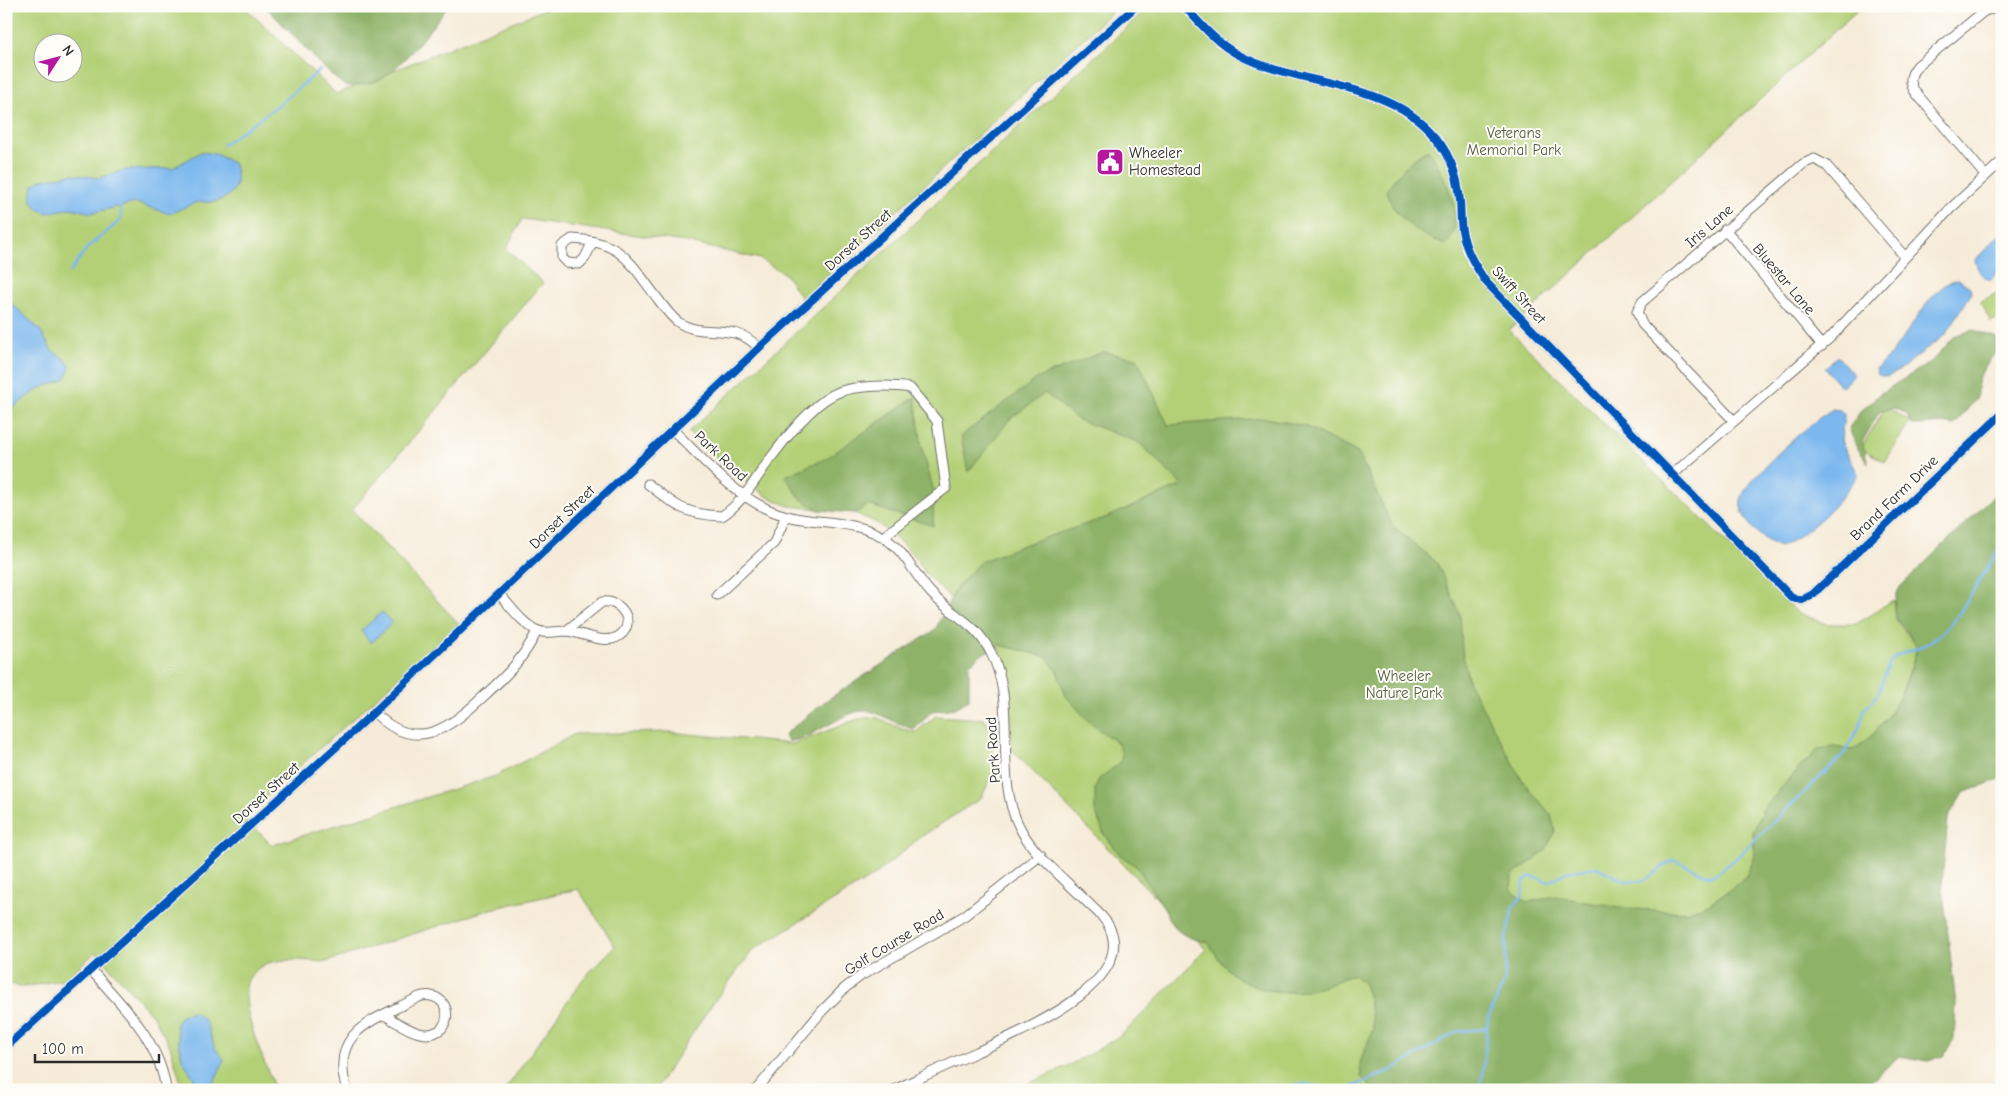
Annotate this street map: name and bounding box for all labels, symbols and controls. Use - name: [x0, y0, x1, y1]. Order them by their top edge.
- north arrow: [32, 32, 82, 82]
- text: N: [59, 42, 78, 59]
- park label: Veterans Memorial Park: [1467, 124, 1562, 159]
- place label: Wheeler Homestead: [1129, 144, 1201, 179]
- public building icon: Wheeler Homestead: [1095, 147, 1125, 177]
- street label: Iris Lane: [1681, 200, 1737, 252]
- street label: Dorset Street: [821, 205, 896, 275]
- street label: Bluestar Lane: [1749, 240, 1819, 319]
- street label: Swift Street: [1488, 262, 1550, 328]
- street label: Park Road: [691, 427, 751, 485]
- street label: Brand Farm Drive: [1846, 451, 1942, 544]
- street label: Dorset Street: [526, 481, 599, 553]
- park label: Wheeler Nature Park: [1366, 667, 1443, 702]
- street label: Park Road: [982, 716, 1004, 784]
- street label: Dorset Street: [229, 758, 304, 828]
- street label: Golf Course Road: [841, 905, 947, 979]
- scale bar: [35, 1031, 159, 1063]
- text: 100 m: [42, 1040, 84, 1058]

